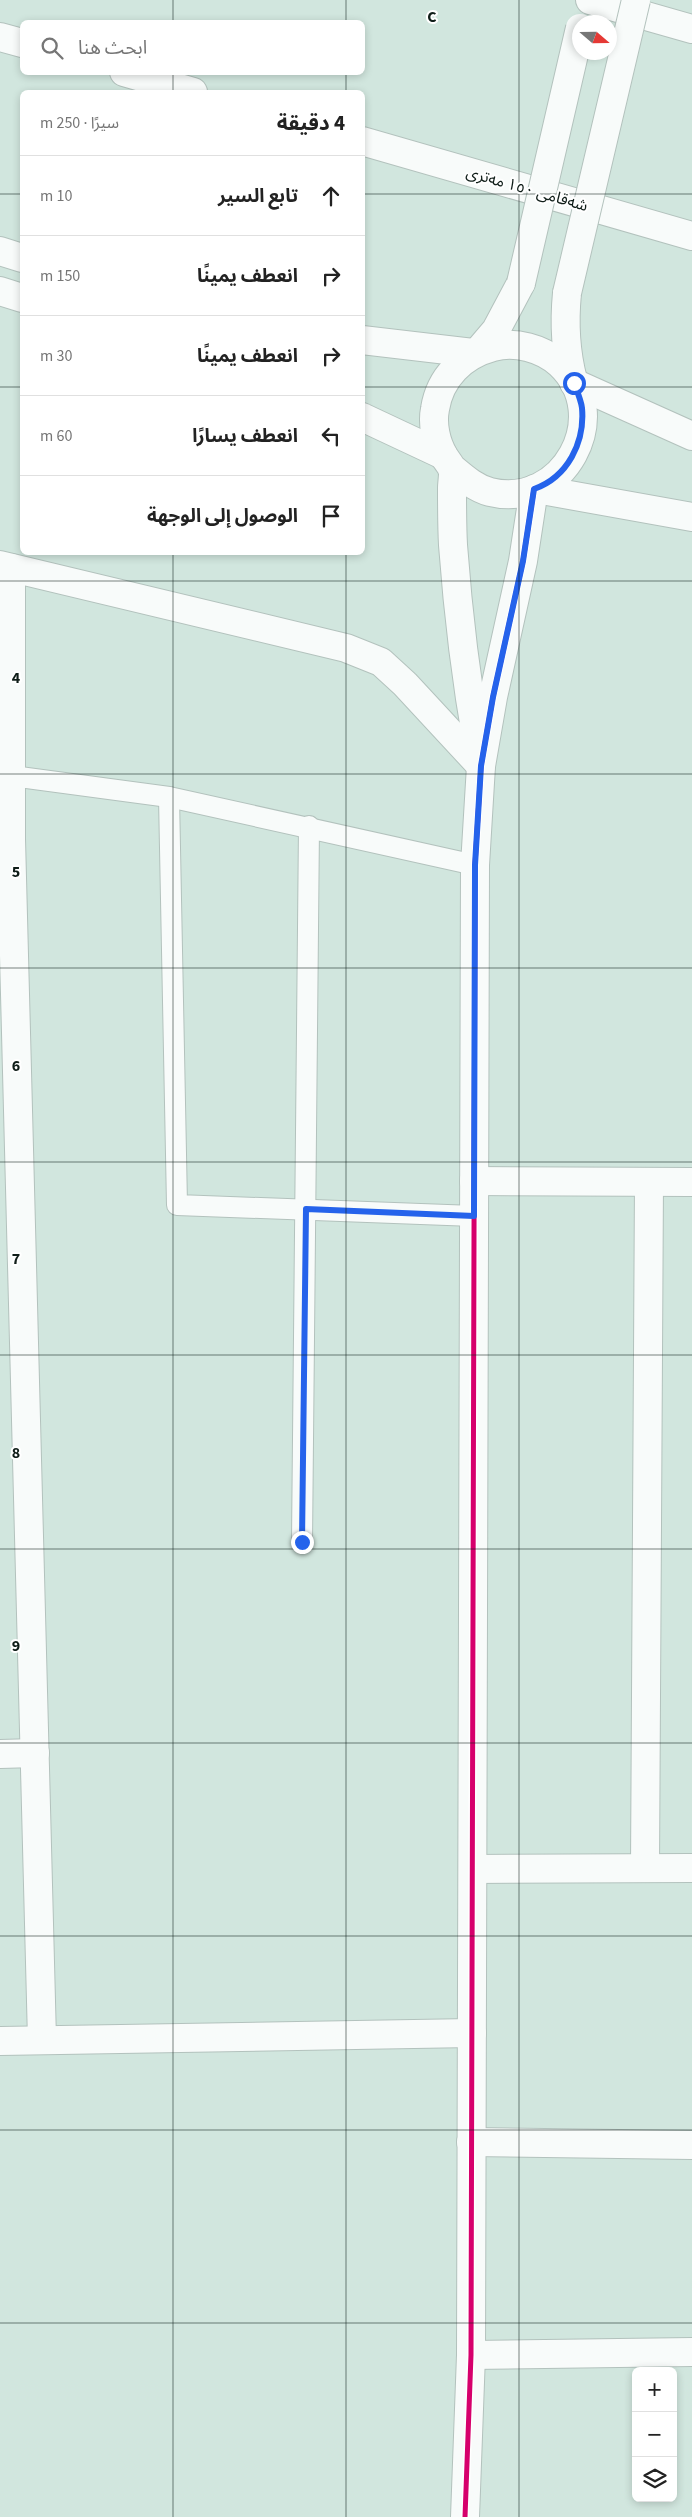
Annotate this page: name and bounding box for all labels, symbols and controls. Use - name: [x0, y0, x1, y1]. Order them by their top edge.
- text: C: [427, 6, 437, 28]
- north arrow: [572, 15, 617, 60]
- search box: [20, 20, 365, 75]
- icon: search: [38, 34, 66, 62]
- text: ابحث هنا: [78, 35, 147, 62]
- text: 4 دقيقة: [277, 108, 345, 138]
- text: سيرًا · 250 m: [40, 112, 119, 134]
- street label: شەقامی ١٥٠ مەتری: [464, 161, 590, 217]
- icon: ahead: [317, 182, 345, 210]
- text: تابع السير: [218, 183, 298, 210]
- text: 10 m: [40, 185, 72, 207]
- icon: right: [317, 262, 345, 290]
- text: انعطف يمينًا: [197, 263, 298, 290]
- text: 150 m: [40, 265, 80, 287]
- icon: right: [317, 342, 345, 370]
- text: انعطف يمينًا: [197, 343, 298, 370]
- text: 30 m: [40, 345, 72, 367]
- route start: [563, 372, 586, 395]
- icon: left: [317, 422, 345, 450]
- text: انعطف يسارًا: [192, 423, 298, 450]
- text: 60 m: [40, 425, 72, 447]
- icon: arrive: [317, 502, 345, 530]
- text: الوصول إلى الوجهة: [147, 503, 298, 530]
- text: 4: [12, 667, 21, 689]
- text: 5: [12, 861, 20, 883]
- text: 6: [12, 1055, 20, 1077]
- text: 7: [12, 1248, 20, 1270]
- text: 8: [12, 1442, 20, 1464]
- route end: [291, 1531, 314, 1554]
- text: 9: [12, 1635, 20, 1657]
- map controls: [632, 2367, 677, 2502]
- button: +: [632, 2367, 677, 2412]
- button: −: [632, 2412, 677, 2457]
- button: layers: [632, 2457, 677, 2502]

